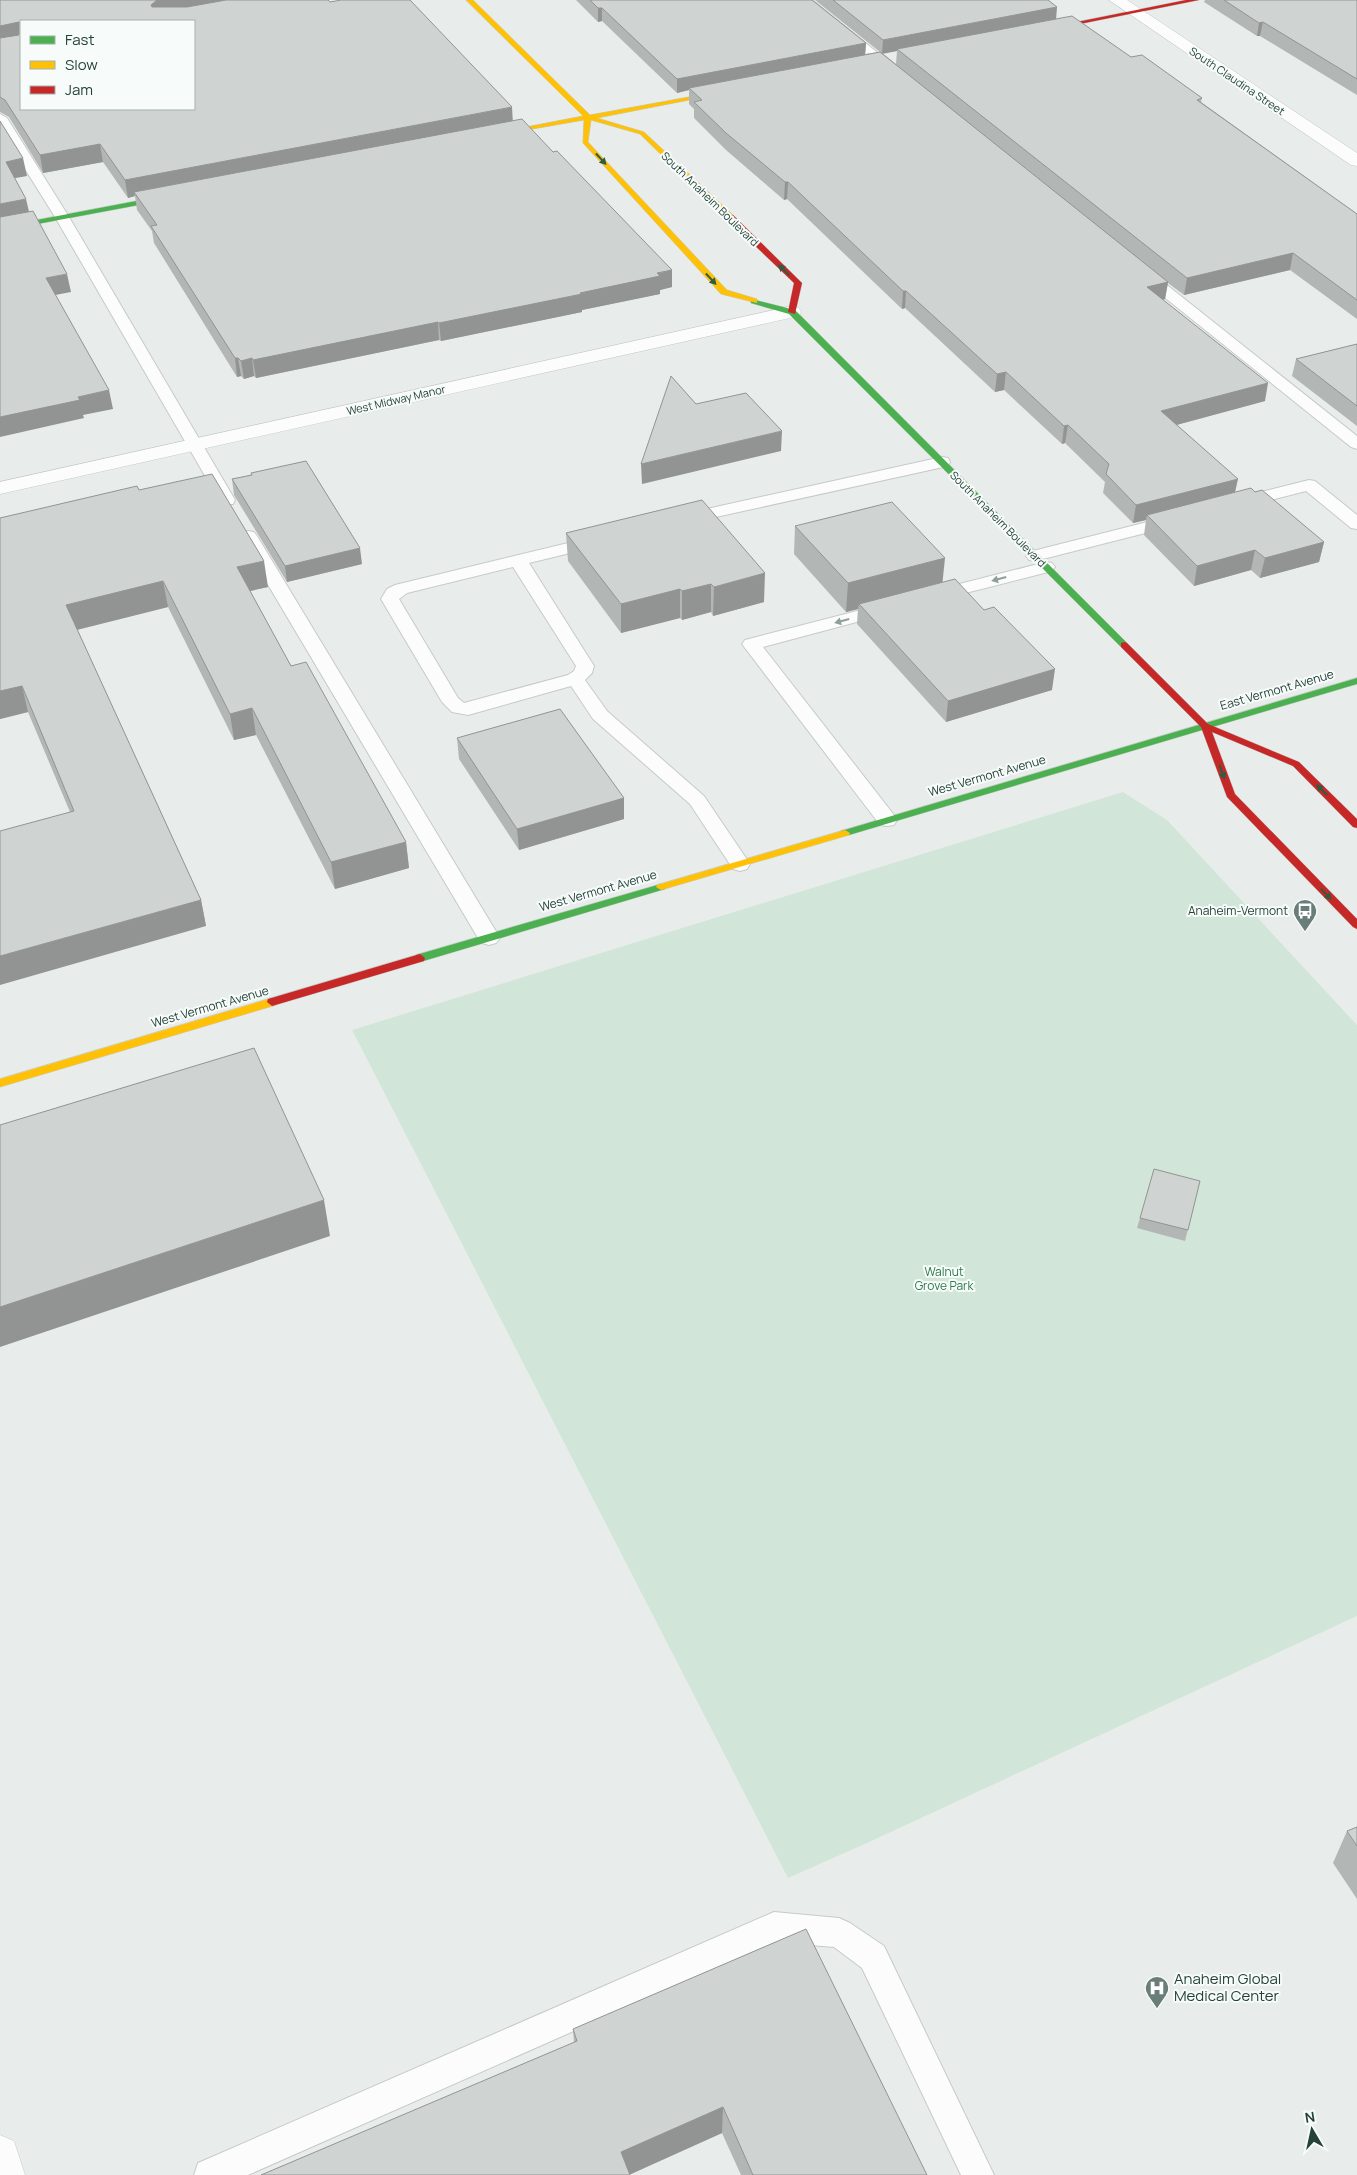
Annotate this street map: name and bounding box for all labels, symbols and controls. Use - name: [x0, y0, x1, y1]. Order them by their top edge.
- legend: [20, 20, 195, 110]
- text: Fast: [65, 29, 94, 50]
- street label: South Claudina Street: [1187, 43, 1288, 118]
- text: Slow: [65, 54, 98, 75]
- text: Jam: [65, 79, 93, 100]
- street label: South Anaheim Boulevard: [658, 148, 762, 249]
- one-way arrow: [595, 153, 607, 165]
- one-way arrow: [779, 264, 791, 276]
- one-way arrow: [705, 272, 717, 284]
- street label: West Midway Manor: [345, 381, 447, 418]
- street label: South Anaheim Boulevard: [947, 467, 1050, 570]
- one-way arrow: [992, 575, 1007, 583]
- one-way arrow: [834, 617, 849, 625]
- street label: East Vermont Avenue: [1218, 665, 1336, 714]
- street label: West Vermont Avenue: [926, 751, 1048, 800]
- one-way arrow: [1219, 764, 1226, 779]
- one-way arrow: [1316, 785, 1328, 797]
- street label: West Vermont Avenue: [537, 866, 659, 915]
- one-way arrow: [1320, 887, 1332, 899]
- bus stop icon: Anaheim-Vermont: [1292, 898, 1318, 932]
- place label: Anaheim-Vermont: [1188, 902, 1288, 919]
- street label: West Vermont Avenue: [149, 982, 271, 1031]
- park label: Walnut Grove Park: [915, 1263, 974, 1294]
- place label: Anaheim Global Medical Center: [1174, 1968, 1281, 2006]
- hospital icon: Anaheim Global Medical Center: [1144, 1975, 1170, 2009]
- north arrow: [1287, 2105, 1337, 2155]
- text: N: [1303, 2106, 1316, 2127]

